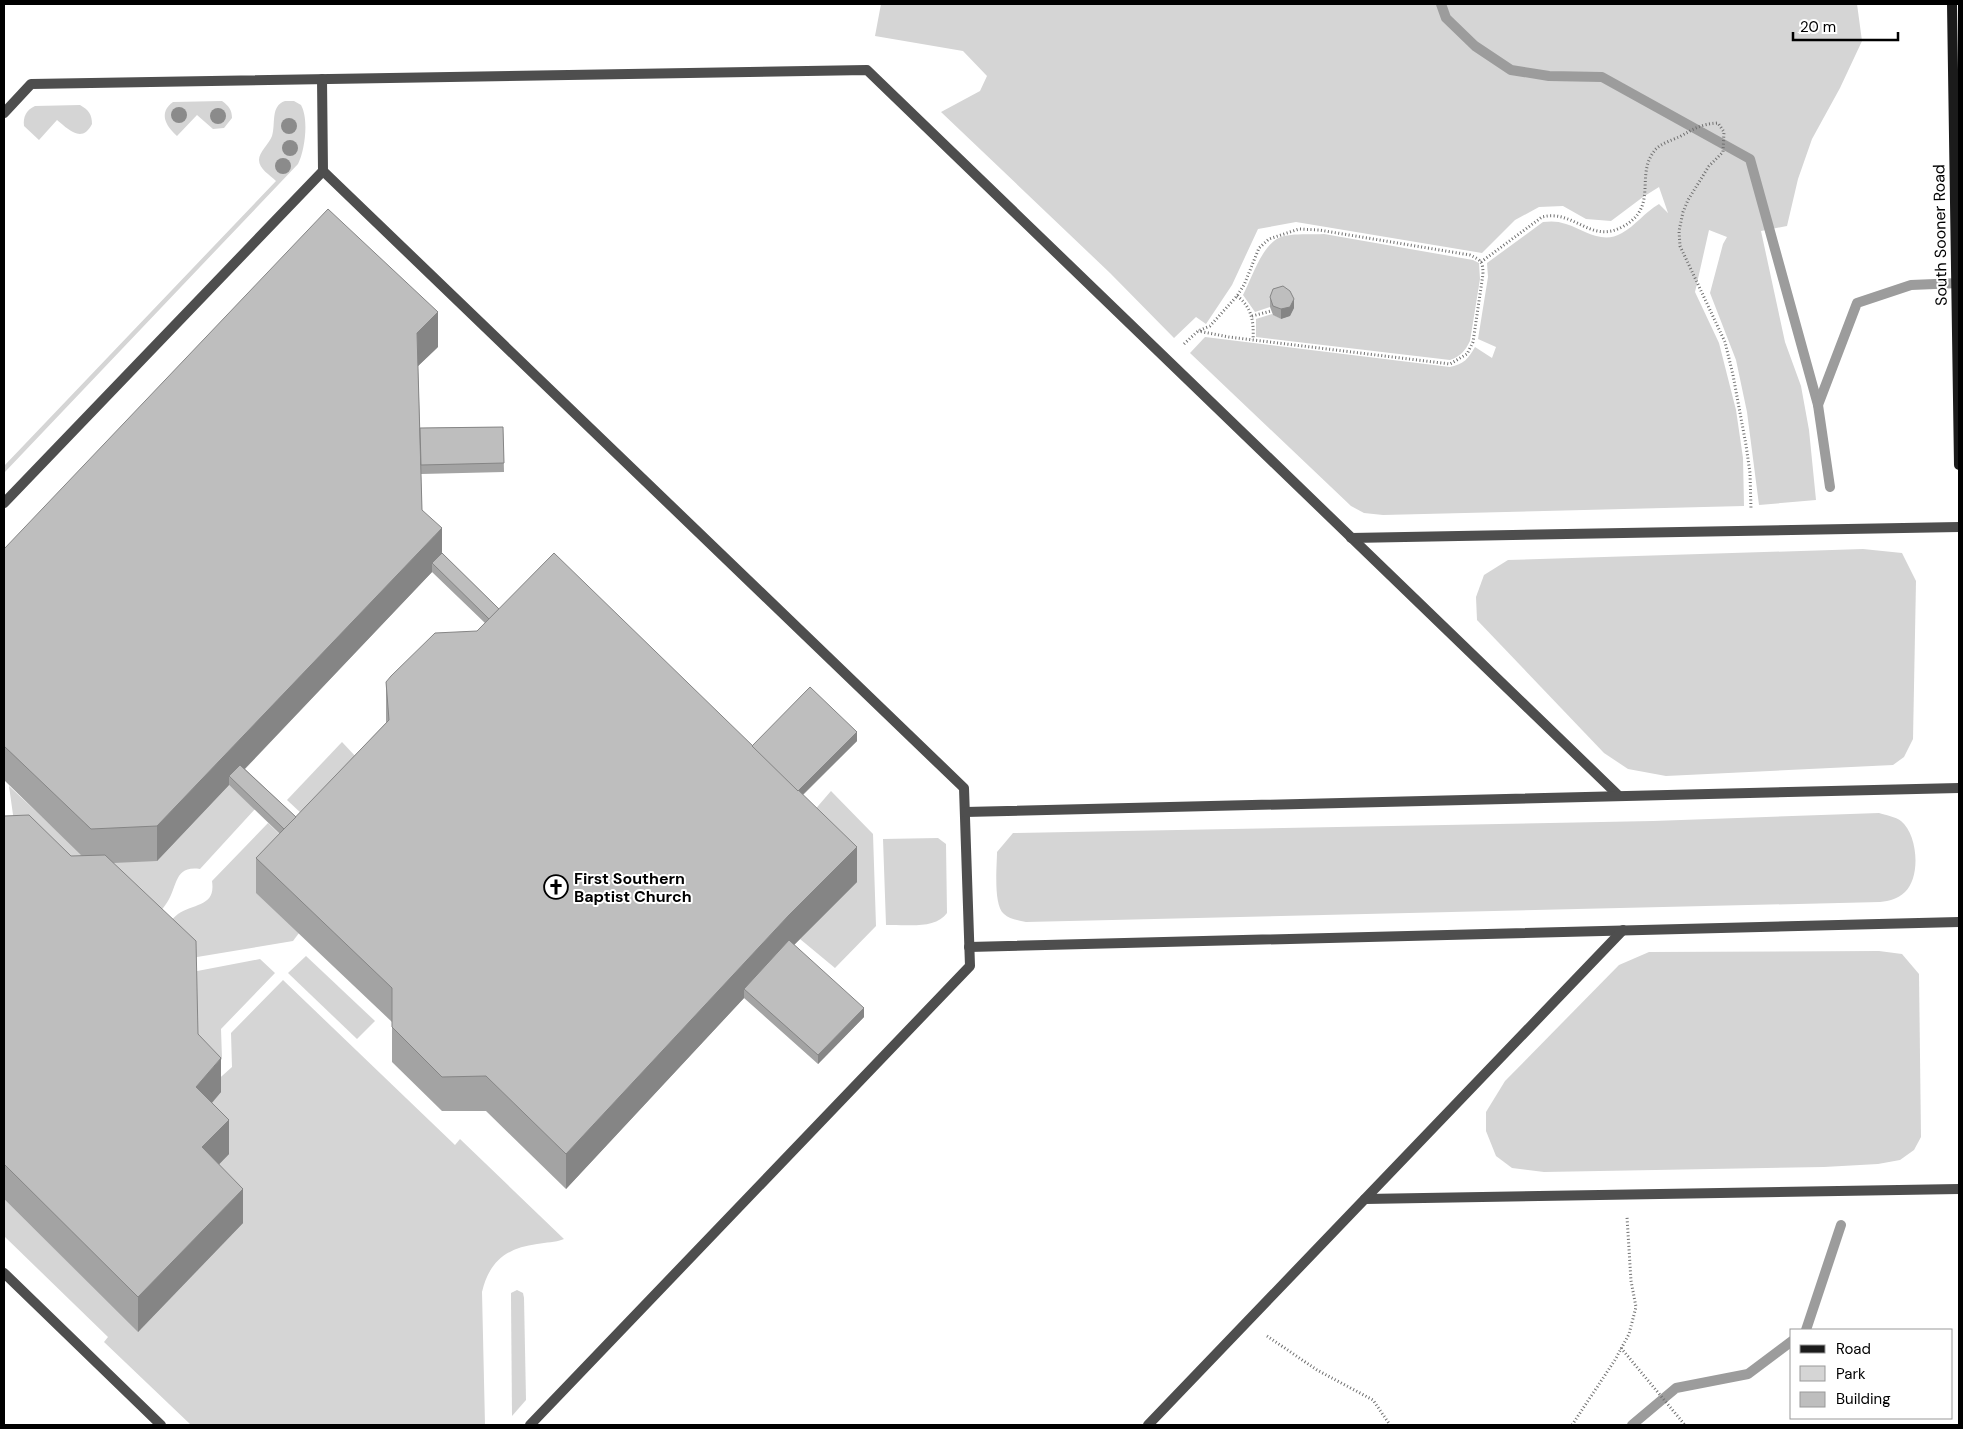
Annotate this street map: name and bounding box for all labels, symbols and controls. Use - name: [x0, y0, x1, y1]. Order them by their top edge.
- scale bar: [1793, 10, 1898, 42]
- text: 20 m: [1800, 17, 1836, 37]
- street label: South Sooner Road: [1928, 164, 1952, 306]
- place label: First Southern Baptist Church: [574, 868, 692, 907]
- church icon: First Southern Baptist Church: [543, 874, 569, 900]
- legend: [1790, 1329, 1953, 1419]
- text: Road: [1836, 1339, 1871, 1359]
- text: Park: [1836, 1364, 1866, 1384]
- text: Building: [1836, 1389, 1891, 1409]

